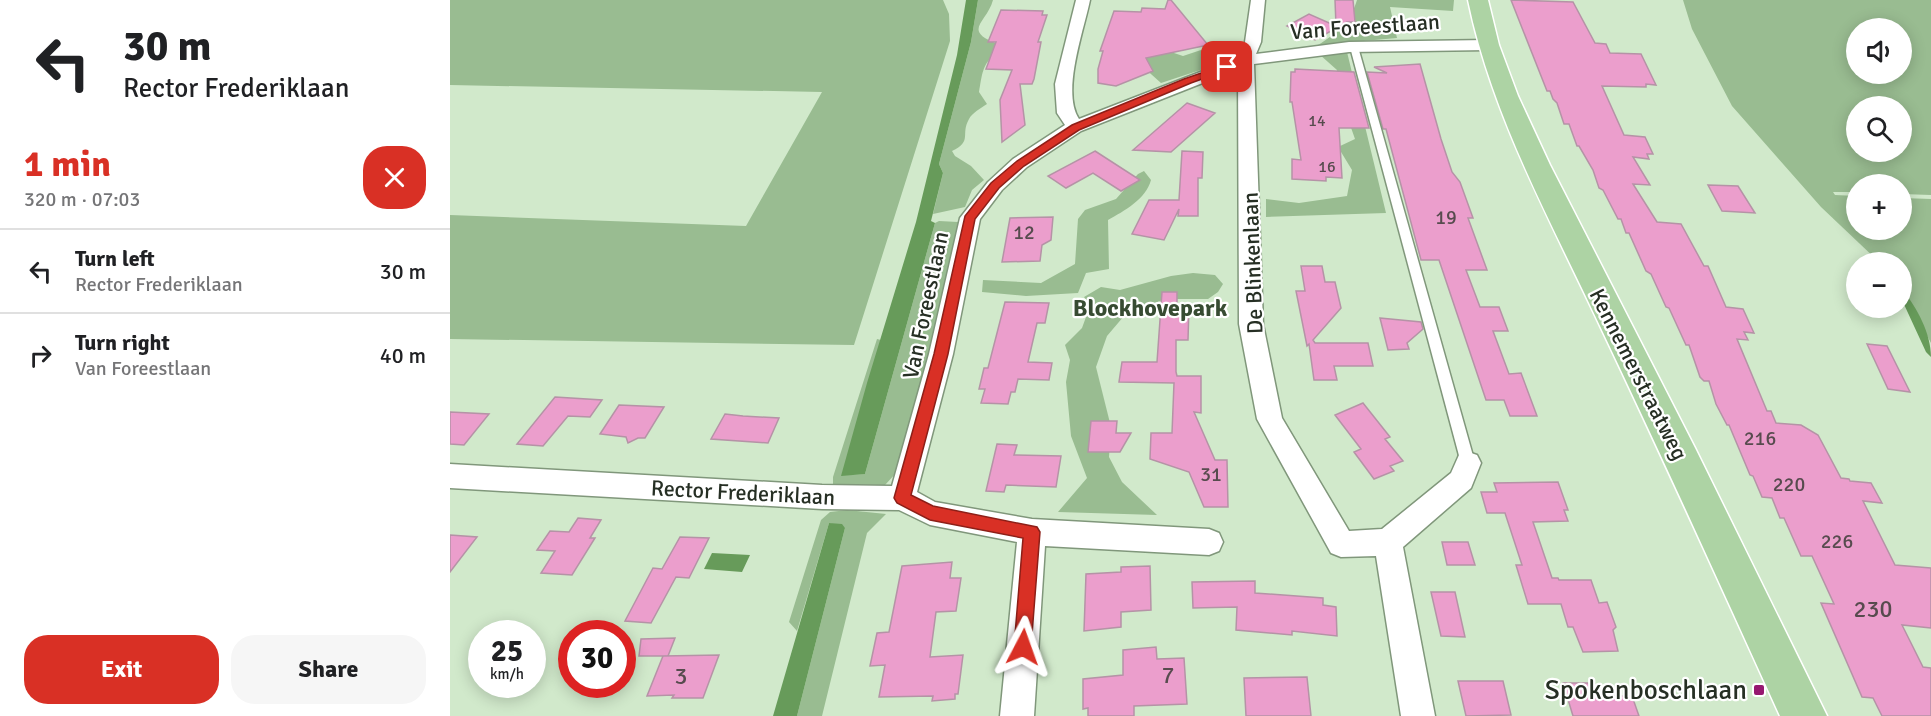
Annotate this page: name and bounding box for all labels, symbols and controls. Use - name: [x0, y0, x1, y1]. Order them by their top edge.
- street label: Van Foreestlaan: [1289, 8, 1441, 45]
- map controls: [1846, 18, 1912, 318]
- button: sound: [1846, 18, 1912, 84]
- text: 30 m: [123, 21, 212, 72]
- icon: left: [24, 24, 102, 102]
- pin: [1201, 41, 1252, 92]
- icon: arrive: [1210, 50, 1243, 83]
- text: Rector Frederiklaan: [123, 72, 349, 105]
- button: search: [1846, 96, 1912, 162]
- house number: 14: [1308, 111, 1326, 131]
- text: 1 min: [24, 142, 111, 187]
- button: close: [363, 146, 426, 209]
- house number: 16: [1318, 157, 1336, 177]
- button: +: [1846, 174, 1912, 240]
- text: 320 m · 07:03: [24, 187, 140, 212]
- street label: De Blinkenlaan: [1237, 191, 1268, 334]
- house number: 19: [1435, 205, 1457, 230]
- house number: 12: [1013, 220, 1035, 245]
- street label: Van Foreestlaan: [897, 229, 954, 381]
- text: Turn left: [75, 245, 155, 272]
- button: −: [1846, 252, 1912, 318]
- icon: left: [24, 255, 57, 288]
- text: 30 m: [380, 258, 426, 285]
- text: Rector Frederiklaan: [75, 272, 243, 297]
- street label: Kennemerstraatweg: [1584, 284, 1693, 464]
- district label: Blockhovepark: [1073, 293, 1228, 323]
- text: Turn right: [75, 329, 170, 356]
- icon: right: [24, 339, 57, 372]
- text: 40 m: [380, 342, 426, 369]
- text: Van Foreestlaan: [75, 356, 211, 381]
- house number: 216: [1744, 426, 1776, 451]
- house number: 31: [1200, 462, 1222, 487]
- house number: 220: [1773, 472, 1805, 497]
- street label: Rector Frederiklaan: [650, 474, 836, 511]
- house number: 226: [1821, 529, 1853, 554]
- house number: 230: [1854, 594, 1892, 624]
- position arrow: [991, 615, 1055, 679]
- speed limit sign: 30: [558, 620, 636, 698]
- text: 25: [491, 633, 523, 670]
- button: Exit: [24, 635, 219, 704]
- button: Share: [231, 635, 426, 704]
- house number: 7: [1162, 660, 1174, 690]
- house number: 3: [675, 661, 687, 691]
- text: km/h: [490, 665, 524, 683]
- place label: Spokenboschlaan: [1545, 674, 1747, 707]
- marker: Spokenboschlaan: [1752, 683, 1766, 697]

